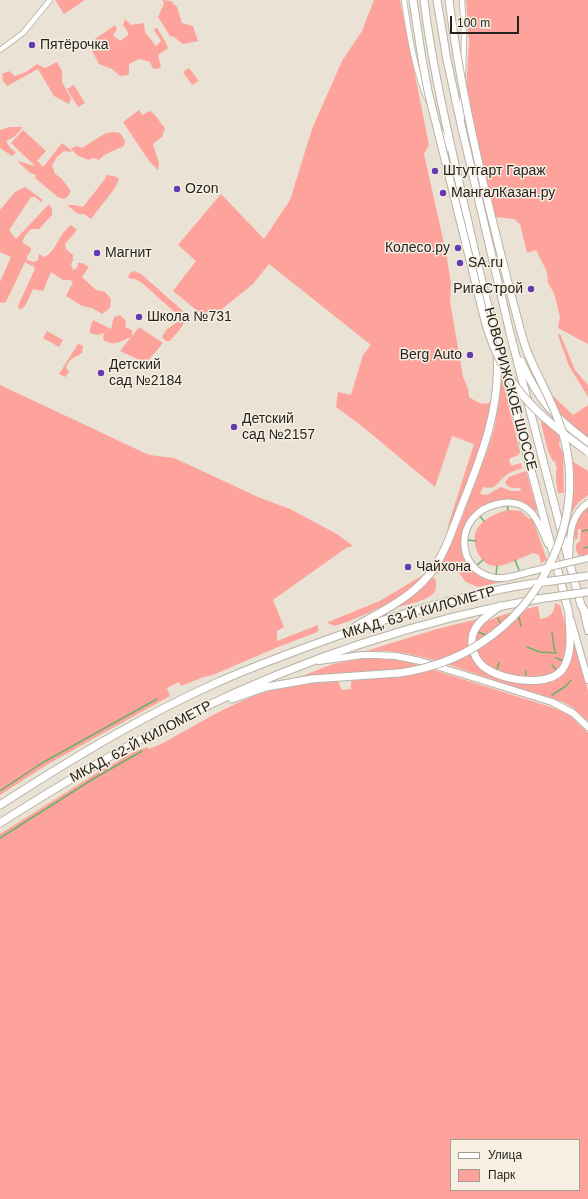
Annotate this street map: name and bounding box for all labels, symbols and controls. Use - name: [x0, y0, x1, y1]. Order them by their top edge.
- scale bar: [452, 8, 521, 34]
- text: 100 m: [457, 16, 490, 30]
- place label: Пятёрочка: [40, 37, 109, 53]
- marker: Пятёрочка: [27, 40, 37, 50]
- place label: Штутгарт Гараж: [443, 163, 546, 179]
- marker: Штутгарт Гараж: [430, 166, 440, 176]
- place label: Ozon: [185, 181, 218, 197]
- marker: Ozon: [172, 184, 182, 194]
- place label: МангалКазан.ру: [451, 185, 555, 201]
- marker: МангалКазан.ру: [438, 188, 448, 198]
- place label: Колесо.ру: [385, 240, 450, 256]
- marker: Колесо.ру: [453, 243, 463, 253]
- place label: Магнит: [105, 245, 152, 261]
- marker: Магнит: [92, 248, 102, 258]
- place label: SA.ru: [468, 255, 503, 271]
- marker: SA.ru: [455, 258, 465, 268]
- place label: РигаСтрой: [453, 281, 523, 297]
- marker: РигаСтрой: [526, 284, 536, 294]
- street label: НОВОРИЖСКОЕ ШОССЕ: [480, 305, 540, 473]
- place label: Школа №731: [147, 309, 232, 325]
- marker: Школа №731: [134, 312, 144, 322]
- place label: Berg Auto: [400, 347, 462, 363]
- marker: Berg Auto: [465, 350, 475, 360]
- place label: Детский сад №2184: [109, 357, 182, 390]
- marker: Детский сад №2184: [96, 368, 106, 378]
- place label: Детский сад №2157: [242, 411, 315, 444]
- marker: Детский сад №2157: [229, 422, 239, 432]
- place label: Чайхона: [416, 559, 471, 575]
- marker: Чайхона: [403, 562, 413, 572]
- street label: МКАД, 63-Й КИЛОМЕТР: [341, 583, 497, 643]
- street label: МКАД, 62-Й КИЛОМЕТР: [67, 697, 215, 787]
- legend: [450, 1139, 580, 1191]
- text: Улица: [488, 1148, 522, 1162]
- text: Парк: [488, 1168, 515, 1182]

